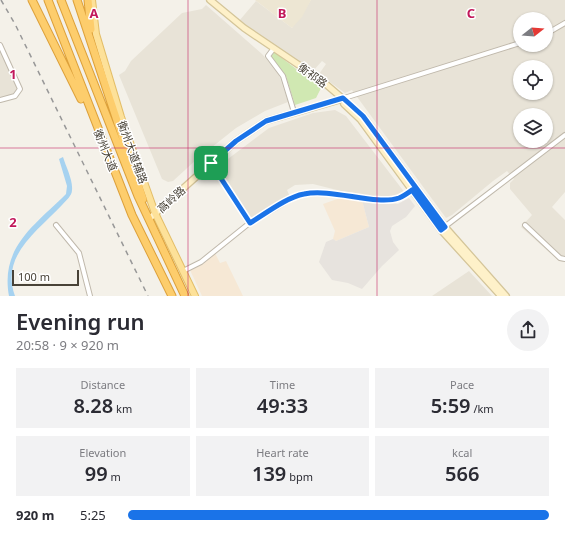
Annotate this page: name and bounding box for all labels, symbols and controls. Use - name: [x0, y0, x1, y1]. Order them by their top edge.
- text: A: [90, 4, 99, 22]
- text: B: [278, 4, 286, 22]
- text: C: [467, 4, 475, 22]
- north arrow: [513, 12, 553, 52]
- map controls: [513, 12, 553, 148]
- street label: 衡祁路: [295, 59, 331, 91]
- button: locate: [513, 60, 553, 100]
- text: 1: [9, 65, 17, 83]
- button: layers: [513, 108, 553, 148]
- street label: 衡州大道辅路: [115, 118, 151, 186]
- street label: 衡州大道: [91, 127, 121, 173]
- pin: [194, 146, 228, 180]
- icon: arrive: [200, 152, 222, 174]
- street label: 高岭路: [154, 182, 188, 216]
- text: 2: [9, 213, 17, 231]
- scale bar: [12, 268, 79, 287]
- text: 100 m: [18, 269, 50, 284]
- text: Evening run: [16, 306, 145, 336]
- button: share: [507, 309, 549, 351]
- text: 20:58 · 9 × 920 m: [16, 336, 119, 354]
- text: Distance: [81, 377, 125, 392]
- text: Time: [270, 377, 295, 392]
- text: Pace: [450, 377, 474, 392]
- text: 8.28: [73, 392, 113, 419]
- text: 49:33: [257, 392, 308, 419]
- text: 5:59: [431, 392, 471, 419]
- text: km: [113, 401, 132, 416]
- text: /km: [471, 401, 494, 416]
- text: Elevation: [79, 445, 126, 460]
- text: Heart rate: [256, 445, 309, 460]
- text: kcal: [452, 445, 472, 460]
- text: 99: [85, 460, 108, 487]
- text: 139: [252, 460, 286, 487]
- text: 566: [445, 460, 479, 487]
- text: m: [108, 469, 121, 484]
- text: bpm: [286, 469, 313, 484]
- text: 920 m: [16, 506, 54, 524]
- text: 5:25: [80, 506, 106, 524]

